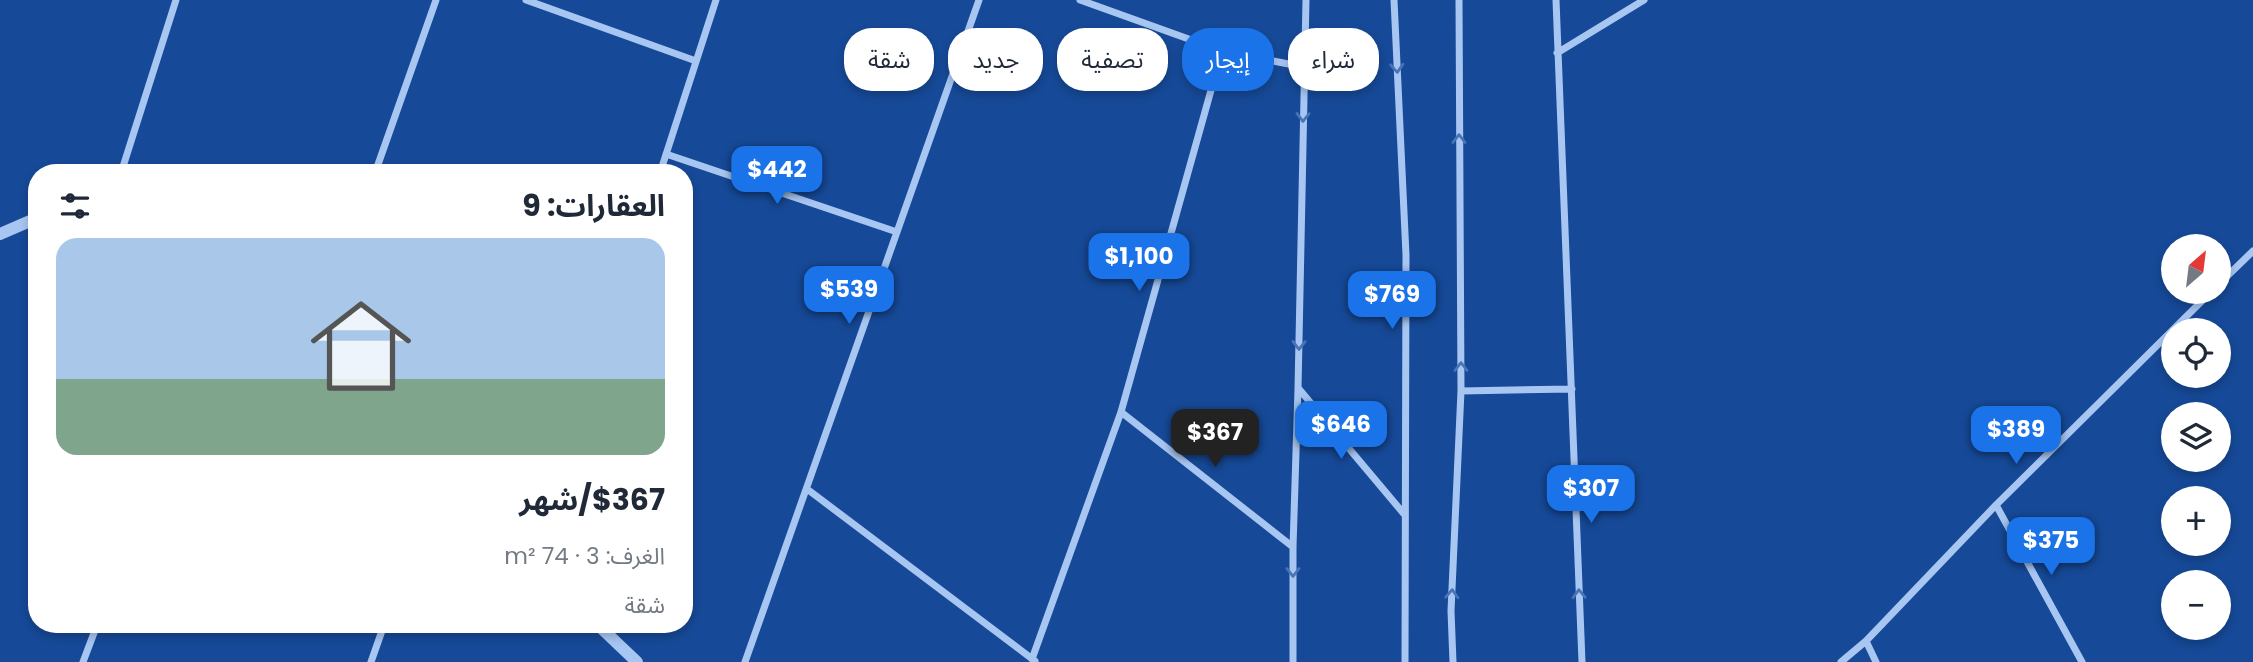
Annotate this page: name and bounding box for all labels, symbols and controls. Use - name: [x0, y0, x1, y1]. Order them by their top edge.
- chip: شقة: [844, 28, 934, 91]
- chip: جديد: [948, 28, 1043, 91]
- chip: تصفية: [1057, 28, 1168, 91]
- chip: إيجار: [1182, 28, 1274, 91]
- chip: شراء: [1288, 28, 1379, 91]
- one-way arrow: [1390, 63, 1405, 74]
- one-way arrow: [1295, 112, 1311, 123]
- one-way arrow: [1452, 133, 1467, 144]
- pin: $442: [736, 146, 818, 206]
- text: $442: [747, 153, 807, 185]
- text: العقارات: 9: [522, 184, 665, 227]
- icon: filters: [56, 187, 94, 225]
- pin: $1,100: [1082, 233, 1196, 293]
- north arrow: [2161, 234, 2231, 304]
- map controls: [2161, 234, 2231, 640]
- text: $1,100: [1104, 240, 1174, 272]
- pin: $539: [808, 266, 890, 326]
- pin: $769: [1351, 272, 1433, 331]
- text: $539: [820, 273, 878, 305]
- text: $769: [1364, 278, 1420, 310]
- icon: home: [298, 283, 424, 409]
- button: locate: [2161, 318, 2231, 388]
- one-way arrow: [1291, 340, 1307, 350]
- one-way arrow: [1453, 361, 1469, 371]
- pin: $646: [1300, 402, 1382, 461]
- button: layers: [2161, 402, 2231, 472]
- pin: $389: [1975, 406, 2057, 466]
- text: $646: [1311, 408, 1371, 440]
- pin: $367: [1174, 410, 1256, 469]
- text: $389: [1987, 413, 2045, 445]
- text: $367: [1187, 416, 1243, 448]
- pin: $307: [1550, 466, 1632, 525]
- text: $307: [1563, 472, 1619, 504]
- text: $367/شهر: [519, 478, 665, 521]
- button: +: [2161, 486, 2231, 556]
- pin: $375: [2010, 518, 2092, 577]
- text: $375: [2023, 524, 2079, 556]
- text: الغرف: 3 · 74 m²: [504, 540, 665, 572]
- one-way arrow: [1285, 567, 1301, 578]
- button: −: [2161, 570, 2231, 640]
- one-way arrow: [1444, 588, 1459, 599]
- one-way arrow: [1572, 588, 1587, 599]
- text: شقة: [624, 589, 665, 621]

